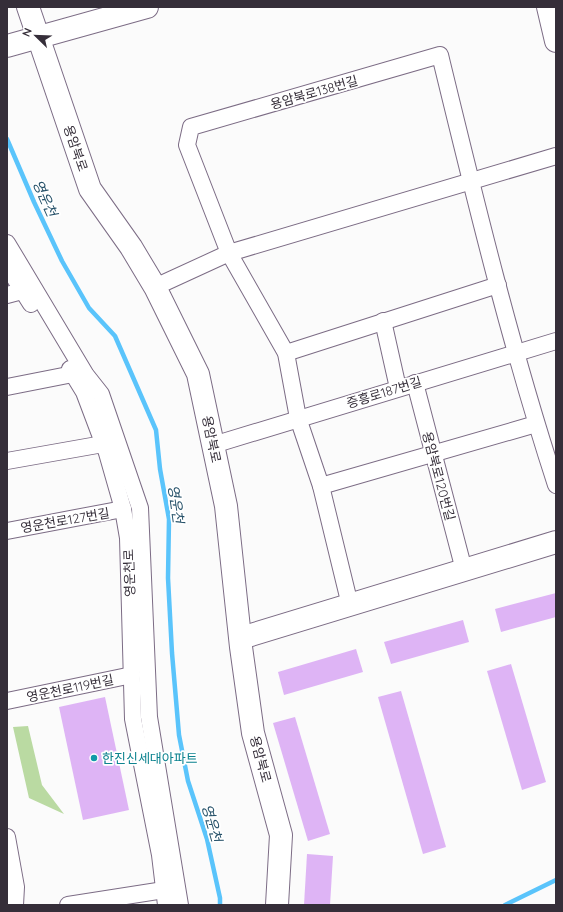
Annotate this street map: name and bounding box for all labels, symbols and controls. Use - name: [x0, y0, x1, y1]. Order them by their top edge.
- north arrow: [16, 16, 56, 56]
- text: N: [19, 26, 35, 39]
- street label: 용암북로138번길: [268, 72, 360, 112]
- street label: 용암북로: [61, 123, 91, 173]
- water label: 영운천: [29, 177, 62, 220]
- street label: 중흥로187번길: [344, 373, 424, 411]
- street label: 용암북로: [199, 414, 225, 464]
- street label: 용암북로120번길: [419, 430, 459, 522]
- water label: 영운천: [164, 484, 188, 525]
- street label: 영운천로127번길: [19, 504, 111, 536]
- street label: 영운천로: [120, 549, 138, 597]
- street label: 영운천로119번길: [25, 671, 115, 705]
- street label: 용암북로: [247, 734, 275, 784]
- place label: 한진신세대아파트: [102, 750, 198, 766]
- marker: 한진신세대아파트: [89, 753, 99, 763]
- water label: 영운천: [198, 802, 226, 845]

